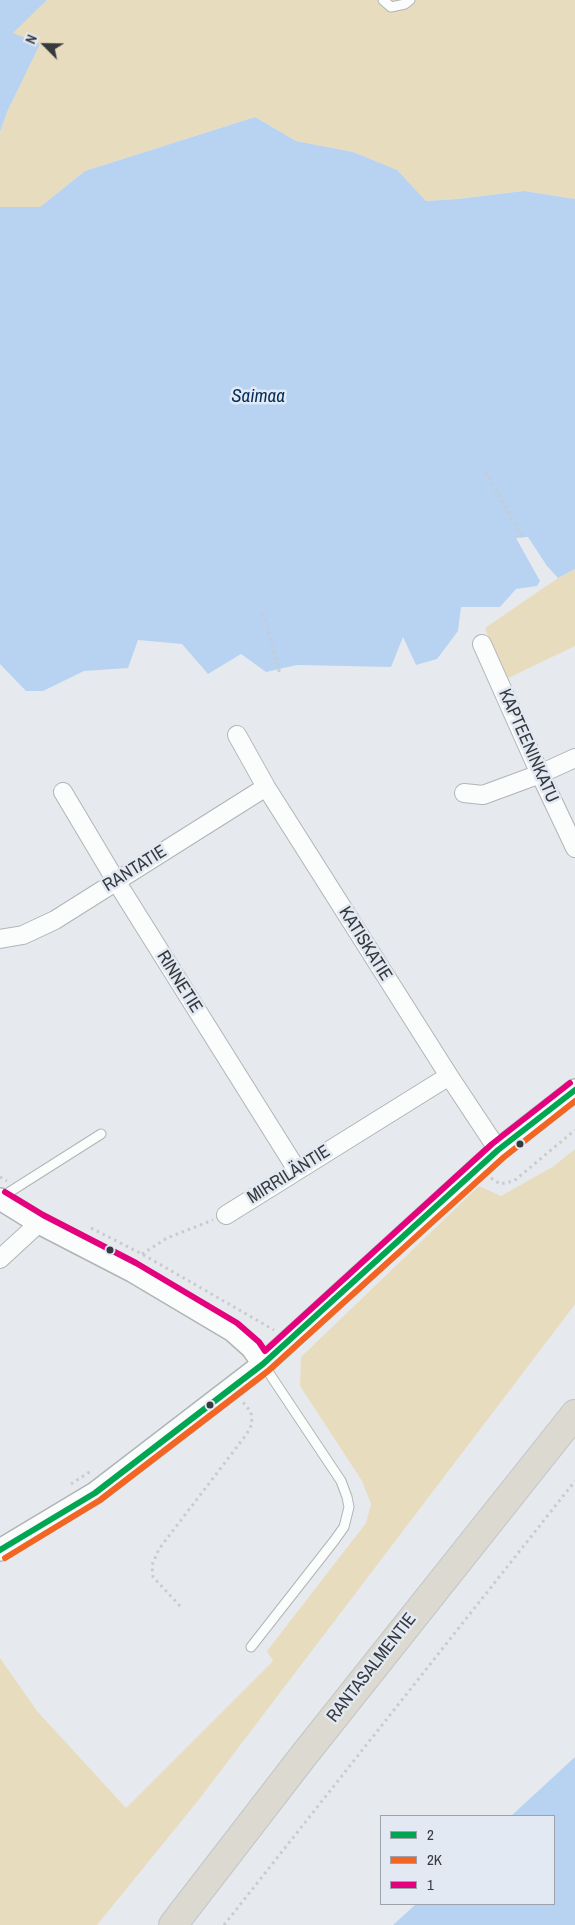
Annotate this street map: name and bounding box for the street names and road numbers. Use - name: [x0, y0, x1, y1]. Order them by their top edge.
- street label: KAPTEENINKATU: [493, 686, 563, 806]
- street label: RANTATIE: [99, 841, 171, 897]
- street label: KATISKATIE: [334, 903, 396, 985]
- street label: RINNETIE: [152, 947, 206, 1017]
- street label: MIRRILÄNTIE: [244, 1141, 334, 1209]
- street label: RANTASALMENTIE: [323, 1609, 421, 1727]

